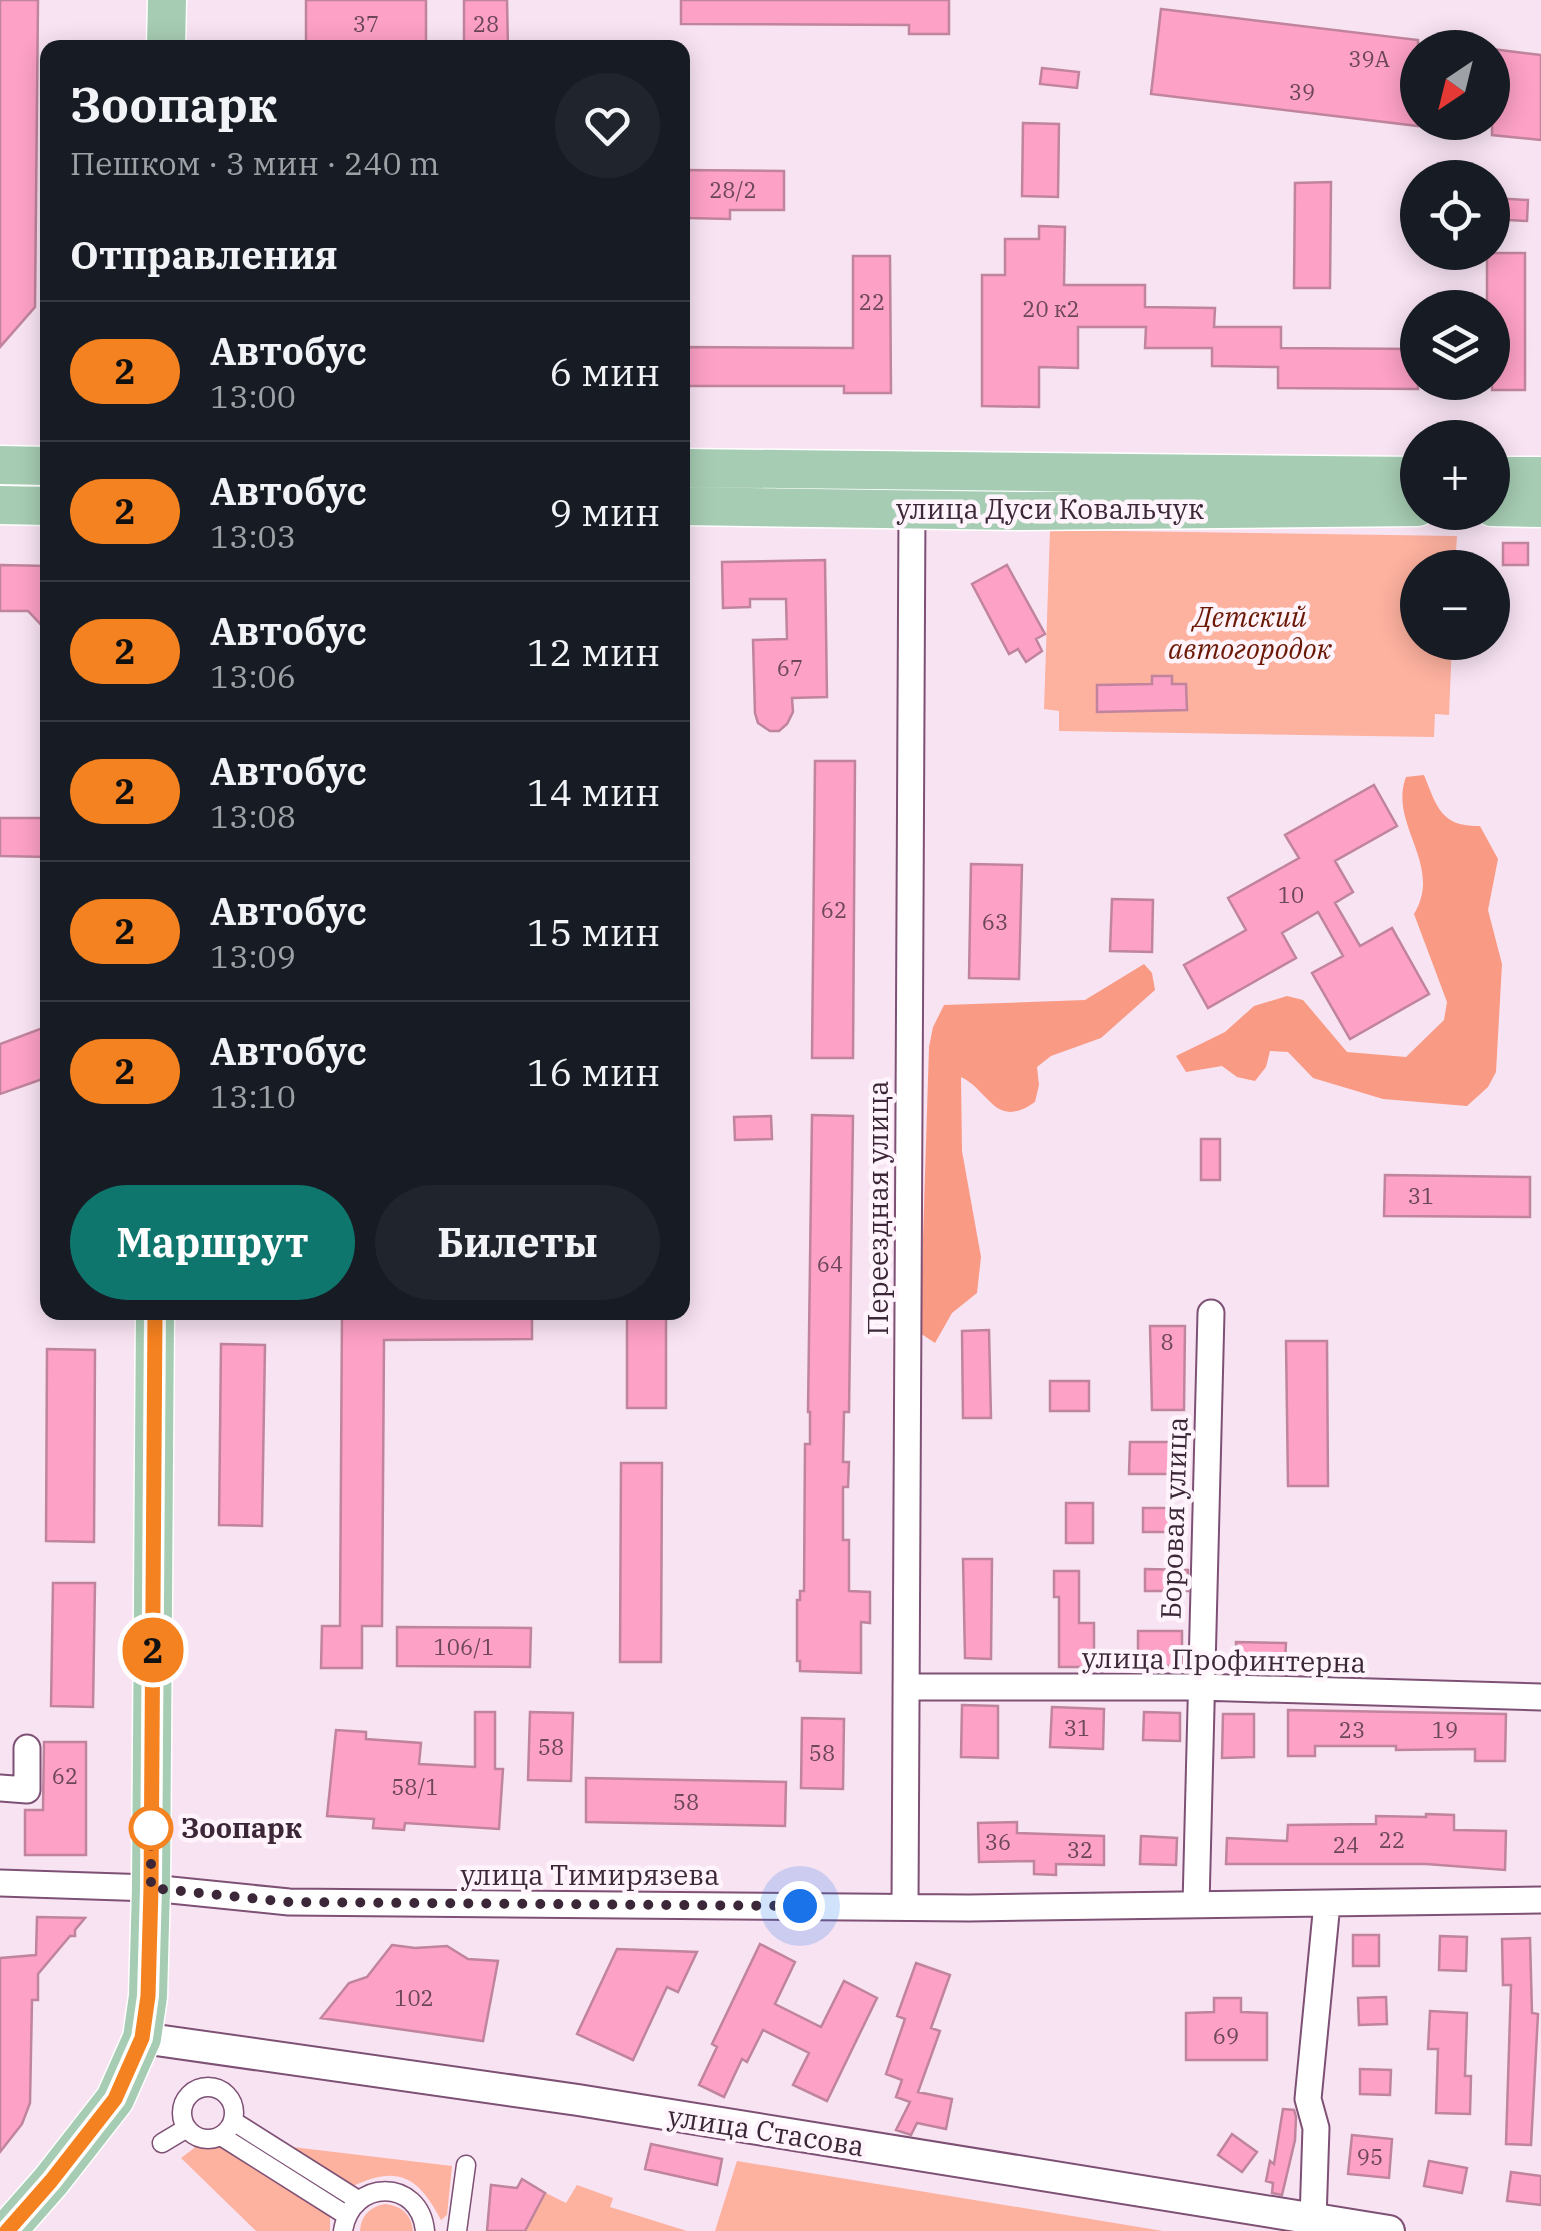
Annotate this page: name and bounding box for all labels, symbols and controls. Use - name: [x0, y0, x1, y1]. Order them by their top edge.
- house number: 37: [353, 9, 379, 38]
- house number: 28: [473, 9, 499, 38]
- north arrow: [1400, 30, 1510, 140]
- map controls: [1400, 30, 1510, 660]
- house number: 39А: [1348, 44, 1390, 73]
- text: Зоопарк: [70, 73, 277, 135]
- button: heart: [555, 73, 660, 178]
- house number: 39: [1289, 77, 1315, 106]
- text: Пешком · 3 мин · 240 m: [70, 142, 440, 184]
- button: locate: [1400, 160, 1510, 270]
- house number: 28/2: [709, 175, 757, 204]
- text: Отправления: [70, 230, 338, 279]
- house number: 22: [859, 287, 885, 316]
- button: layers: [1400, 290, 1510, 400]
- house number: 20 к2: [1022, 294, 1080, 323]
- text: Автобус: [210, 326, 367, 375]
- text: 6 мин: [550, 347, 660, 396]
- text: 2: [114, 348, 136, 394]
- text: 13:00: [210, 375, 296, 417]
- button: +: [1400, 420, 1510, 530]
- text: Автобус: [210, 466, 367, 515]
- text: 9 мин: [550, 487, 660, 536]
- text: 2: [114, 488, 136, 534]
- street label: улица Дуси Ковальчук: [896, 490, 1204, 527]
- text: 13:03: [210, 515, 296, 557]
- button: −: [1400, 550, 1510, 660]
- park label: Детский автогородок: [1168, 598, 1333, 667]
- text: Автобус: [210, 606, 367, 655]
- text: 12 мин: [527, 627, 660, 676]
- text: 2: [114, 628, 136, 674]
- house number: 67: [777, 653, 803, 682]
- text: 13:06: [210, 655, 296, 697]
- text: Автобус: [210, 746, 367, 795]
- text: 14 мин: [527, 767, 660, 816]
- text: 2: [114, 768, 136, 814]
- text: 13:08: [210, 795, 296, 837]
- house number: 10: [1278, 880, 1304, 909]
- text: Автобус: [210, 886, 367, 935]
- house number: 62: [821, 895, 847, 924]
- text: 15 мин: [527, 907, 660, 956]
- house number: 63: [982, 907, 1008, 936]
- text: 2: [114, 908, 136, 954]
- text: 13:09: [210, 935, 296, 977]
- text: Автобус: [210, 1026, 367, 1075]
- text: 16 мин: [527, 1047, 660, 1096]
- text: 2: [114, 1048, 136, 1094]
- text: 13:10: [210, 1075, 296, 1117]
- street label: Переездная улица: [859, 1081, 896, 1335]
- house number: 31: [1408, 1181, 1434, 1210]
- button: Маршрут: [70, 1185, 355, 1300]
- button: Билеты: [375, 1185, 660, 1300]
- house number: 64: [817, 1249, 843, 1278]
- house number: 8: [1160, 1327, 1174, 1356]
- street label: Боровая улица: [1151, 1416, 1196, 1620]
- line badge: 2: [120, 1618, 186, 1682]
- text: 2: [142, 1627, 164, 1673]
- house number: 106/1: [434, 1632, 494, 1661]
- street label: улица Профинтерна: [1082, 1639, 1366, 1680]
- house number: 31: [1064, 1713, 1090, 1742]
- house number: 23: [1339, 1715, 1365, 1744]
- house number: 19: [1432, 1715, 1458, 1744]
- house number: 58: [538, 1732, 564, 1761]
- house number: 58: [809, 1738, 835, 1767]
- house number: 62: [52, 1761, 78, 1790]
- house number: 58/1: [391, 1772, 439, 1801]
- house number: 58: [673, 1787, 699, 1816]
- marker: Зоопарк: [130, 1807, 172, 1849]
- place label: Зоопарк: [181, 1809, 302, 1846]
- house number: 22: [1379, 1825, 1405, 1854]
- house number: 36: [985, 1827, 1011, 1856]
- house number: 24: [1333, 1830, 1359, 1859]
- house number: 32: [1067, 1835, 1093, 1864]
- street label: улица Тимирязева: [461, 1856, 719, 1893]
- your location: [775, 1881, 825, 1931]
- house number: 102: [394, 1983, 434, 2012]
- house number: 69: [1213, 2021, 1239, 2050]
- street label: улица Стасова: [665, 2097, 867, 2164]
- house number: 95: [1357, 2142, 1383, 2171]

